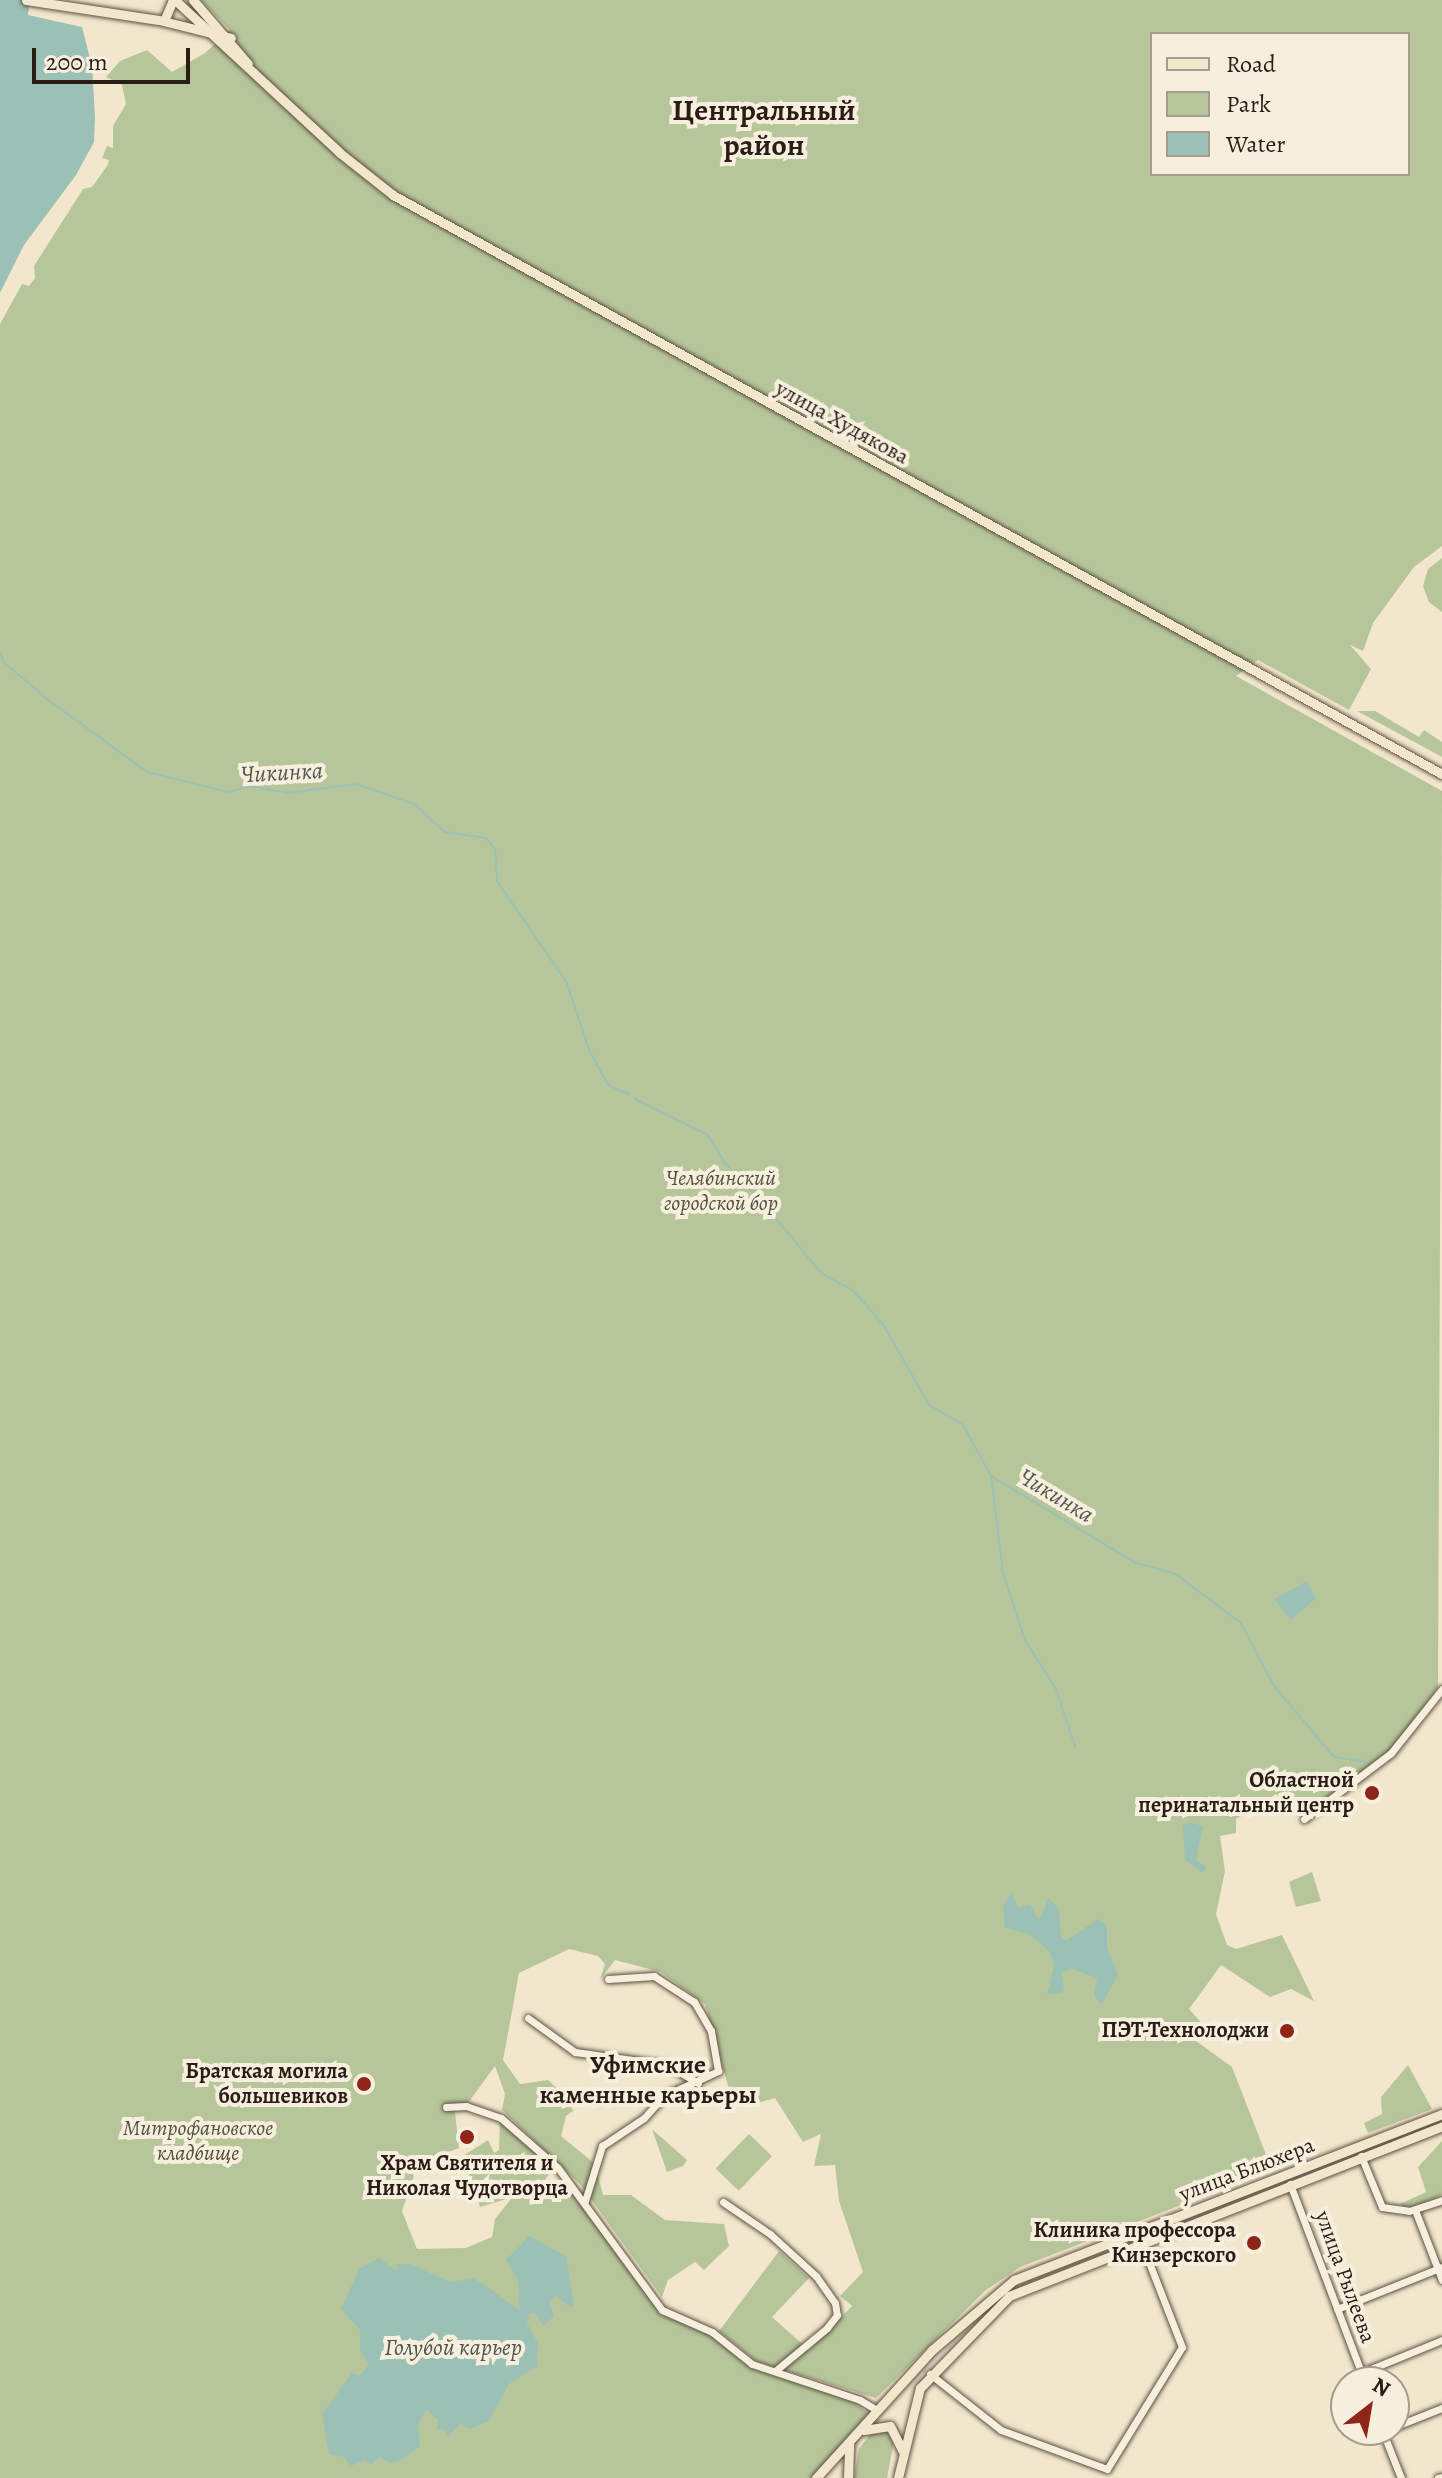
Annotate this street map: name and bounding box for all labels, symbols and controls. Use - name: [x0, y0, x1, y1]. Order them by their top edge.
- scale bar: [36, 32, 194, 82]
- legend: [1150, 32, 1410, 176]
- text: 200 m: [46, 46, 108, 78]
- text: Road: [1226, 48, 1276, 80]
- text: Park: [1226, 88, 1271, 120]
- district label: Центральный район: [672, 92, 856, 162]
- text: Water: [1226, 128, 1286, 160]
- street label: улица Худякова: [771, 375, 913, 471]
- water label: Чикинка: [240, 756, 324, 790]
- park label: Челябинский городской бор: [664, 1165, 778, 1216]
- water label: Чикинка: [1013, 1462, 1099, 1530]
- place label: Областной перинатальный центр: [1138, 1767, 1354, 1818]
- marker: Областной перинатальный центр: [1361, 1782, 1383, 1804]
- place label: ПЭТ-Технолоджи: [1102, 2018, 1269, 2044]
- marker: ПЭТ-Технолоджи: [1276, 2020, 1298, 2042]
- district label: Уфимские каменные карьеры: [539, 2049, 757, 2110]
- place label: Братская могила большевиков: [185, 2058, 348, 2110]
- marker: Братская могила большевиков: [355, 2075, 373, 2093]
- park label: Митрофановское кладбище: [123, 2115, 273, 2166]
- marker: Храм Святителя и Николая Чудотворца: [458, 2128, 476, 2146]
- street label: улица Блюхера: [1176, 2132, 1318, 2208]
- place label: Храм Святителя и Николая Чудотворца: [366, 2150, 568, 2202]
- street label: улица Рылеева: [1309, 2207, 1381, 2347]
- place label: Клиника профессора Кинзерского: [1033, 2217, 1236, 2268]
- marker: Клиника профессора Кинзерского: [1243, 2232, 1265, 2254]
- water label: Голубой карьер: [384, 2334, 522, 2362]
- north arrow: [1330, 2366, 1410, 2446]
- text: N: [1367, 2370, 1396, 2404]

